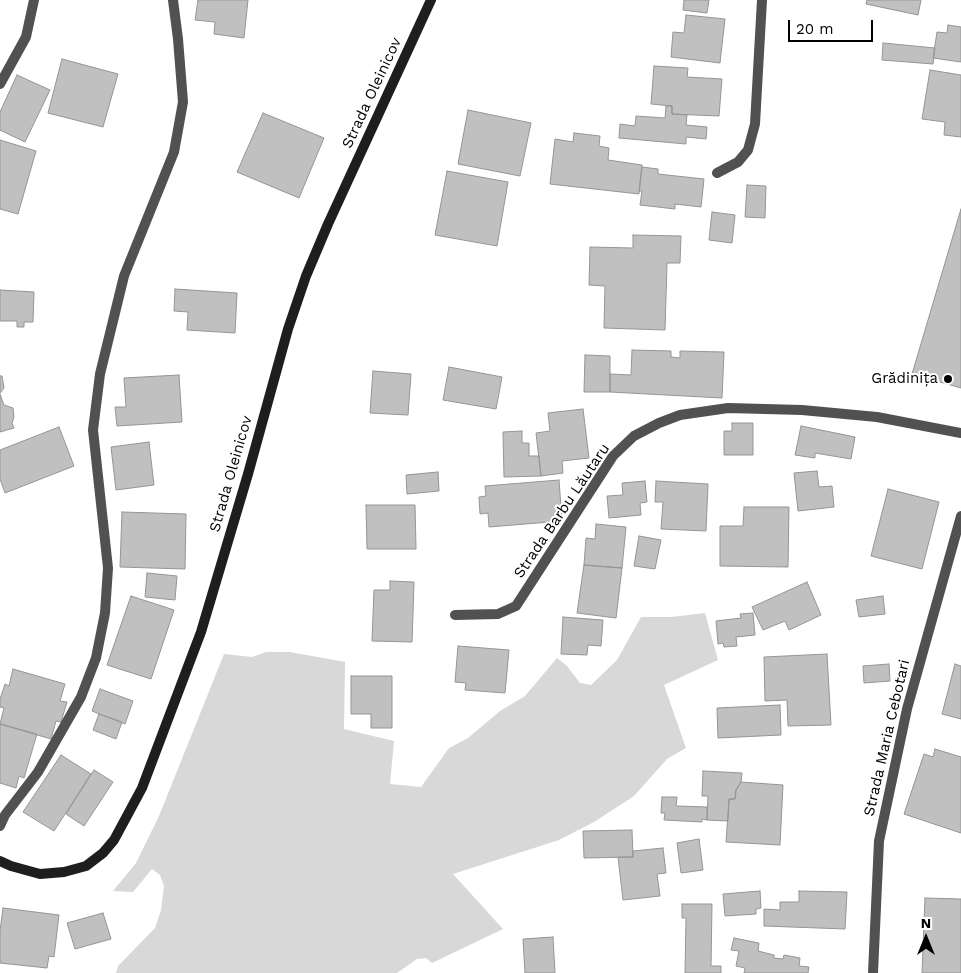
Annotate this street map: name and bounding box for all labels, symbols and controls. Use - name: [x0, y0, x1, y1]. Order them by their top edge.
- scale bar: [791, 10, 876, 42]
- text: 20 m: [796, 20, 834, 38]
- street label: Strada Oleinicov: [338, 35, 406, 151]
- place label: Grădinița: [871, 370, 938, 388]
- marker: Grădinița: [942, 373, 954, 385]
- street label: Strada Oleinicov: [206, 414, 256, 534]
- street label: Strada Barbu Lăutaru: [510, 440, 614, 582]
- street label: Strada Maria Cebotari: [860, 658, 914, 818]
- north arrow: [901, 913, 951, 963]
- text: N: [921, 915, 931, 931]

